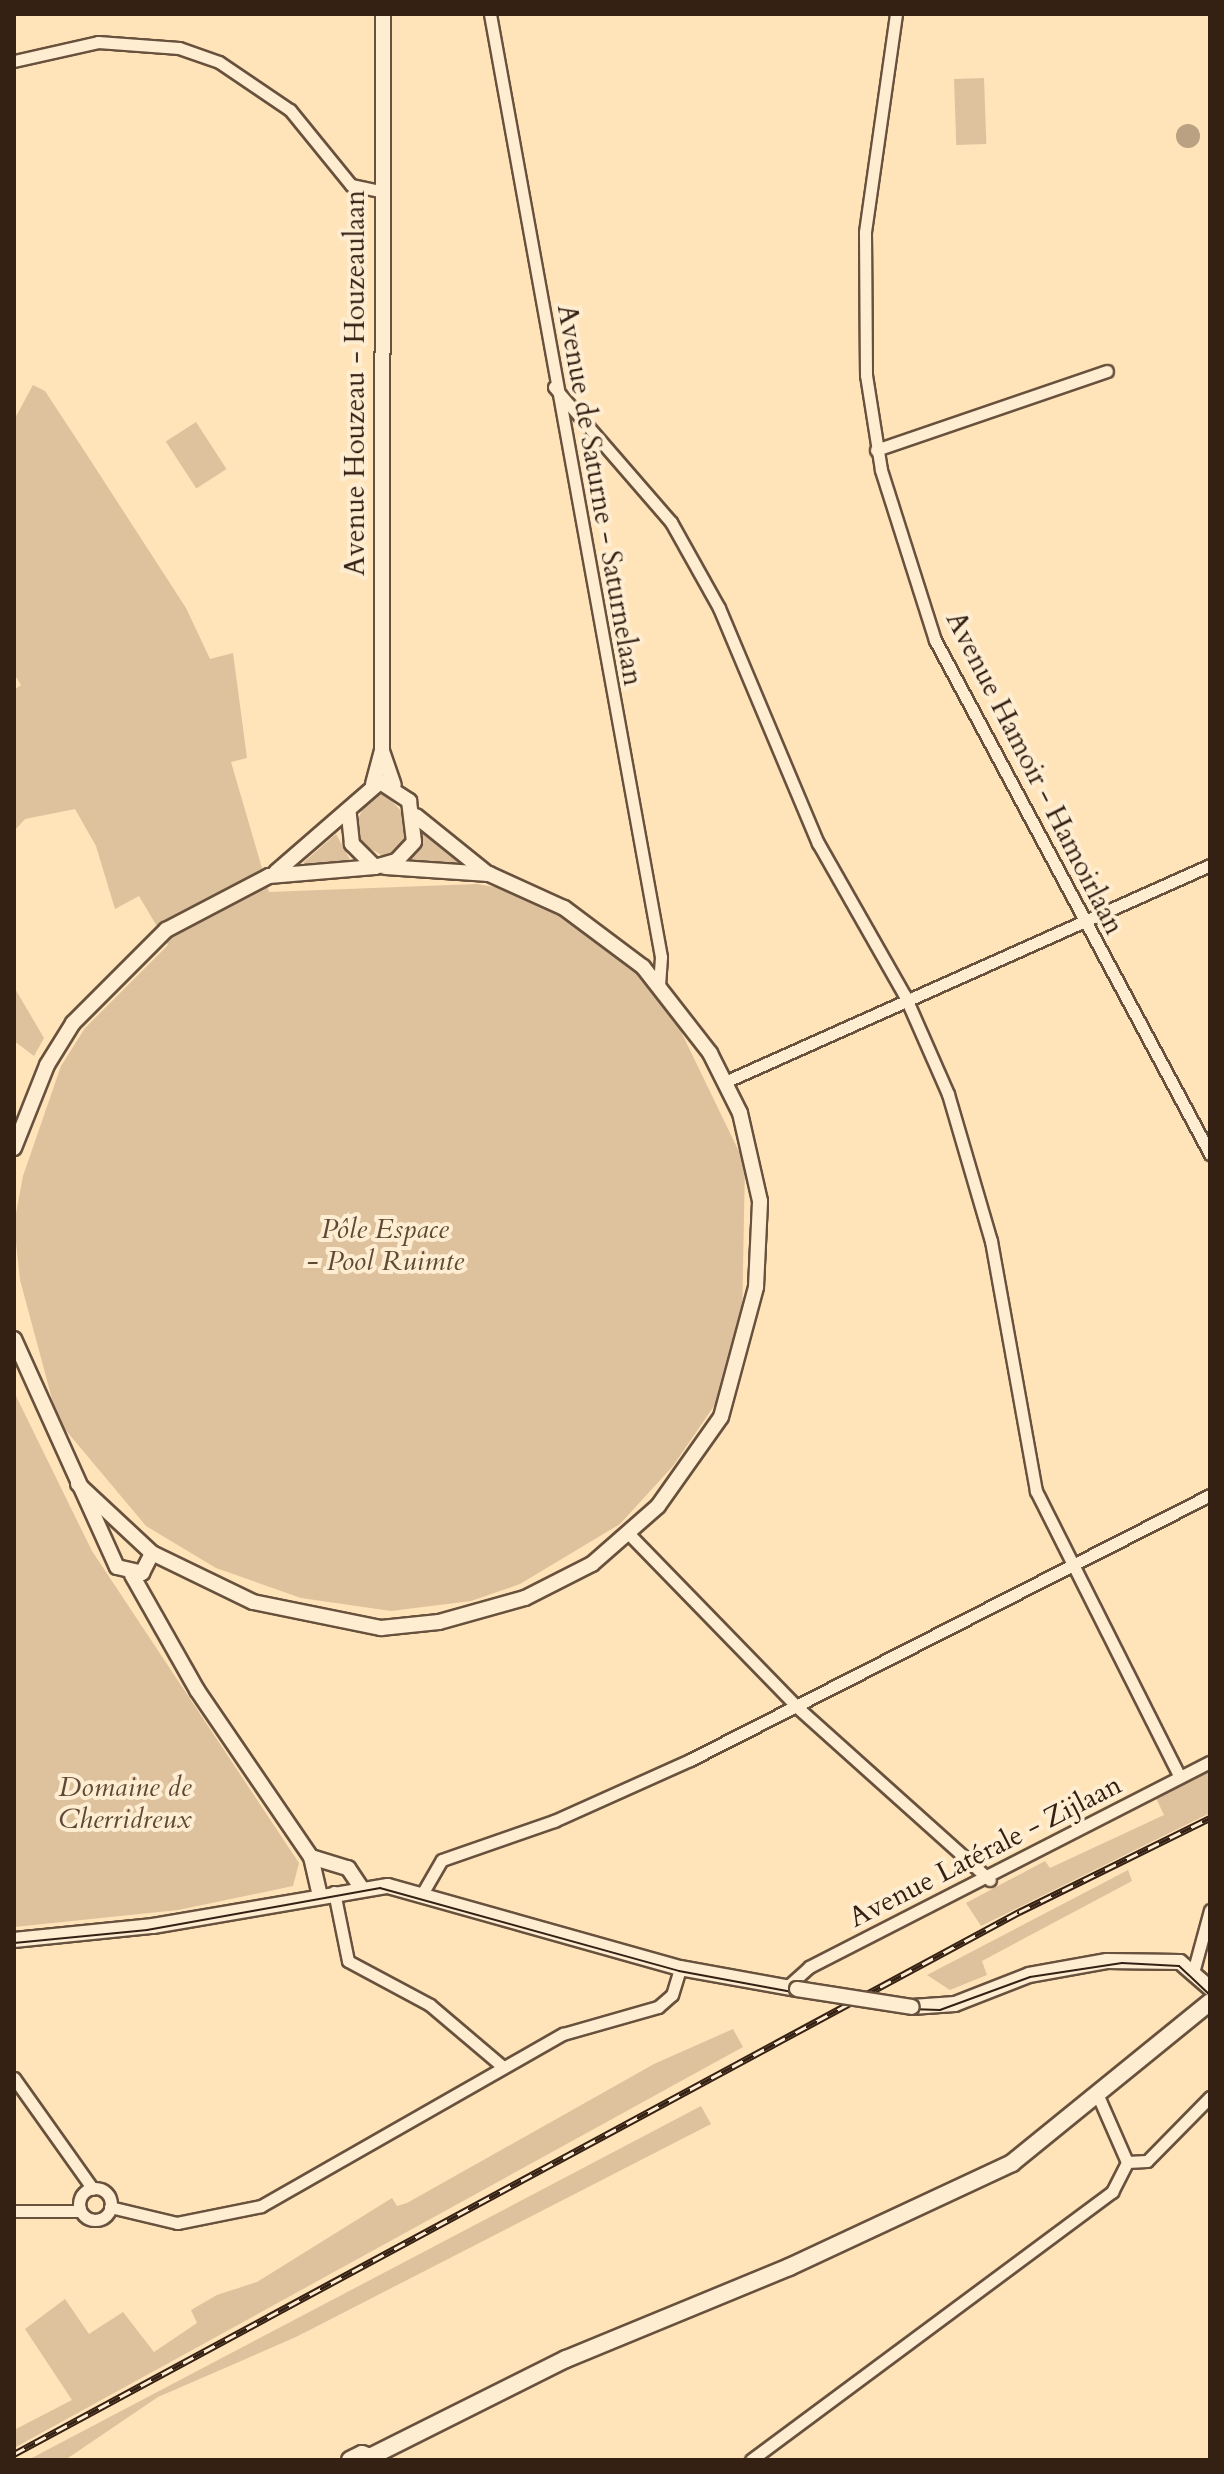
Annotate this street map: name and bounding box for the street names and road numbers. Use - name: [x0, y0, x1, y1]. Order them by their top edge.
- street label: Avenue Houzeau - Houzeaulaan: [338, 190, 372, 576]
- street label: Avenue de Saturne - Saturnelaan: [550, 302, 650, 688]
- street label: Avenue Hamoir - Hamoirlaan: [939, 606, 1131, 940]
- street label: Avenue Latérale - Zijlaan: [843, 1768, 1127, 1934]

